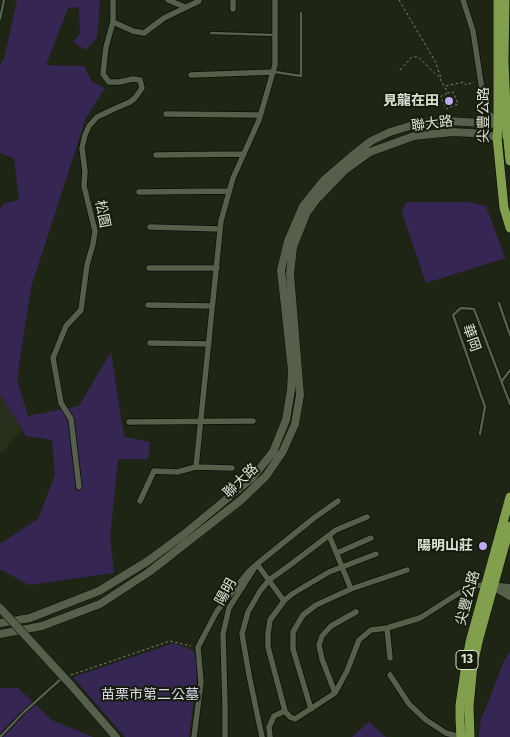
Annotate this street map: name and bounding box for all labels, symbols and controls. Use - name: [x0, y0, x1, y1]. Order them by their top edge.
- street label: 尖豐公路: [476, 87, 492, 143]
- place label: 見龍在田: [383, 93, 439, 109]
- marker: 見龍在田: [443, 95, 455, 107]
- street label: 聯大路: [410, 113, 454, 135]
- street label: 松園: [91, 199, 113, 229]
- street label: 華岡: [458, 322, 484, 354]
- street label: 聯大路: [220, 460, 262, 502]
- place label: 陽明山莊: [417, 538, 473, 554]
- marker: 陽明山莊: [477, 540, 489, 552]
- street label: 尖豐公路: [453, 569, 483, 627]
- street label: 陽明: [212, 576, 240, 608]
- road number: 13: [456, 650, 478, 670]
- park label: 苗栗市第二公墓: [101, 687, 199, 703]

